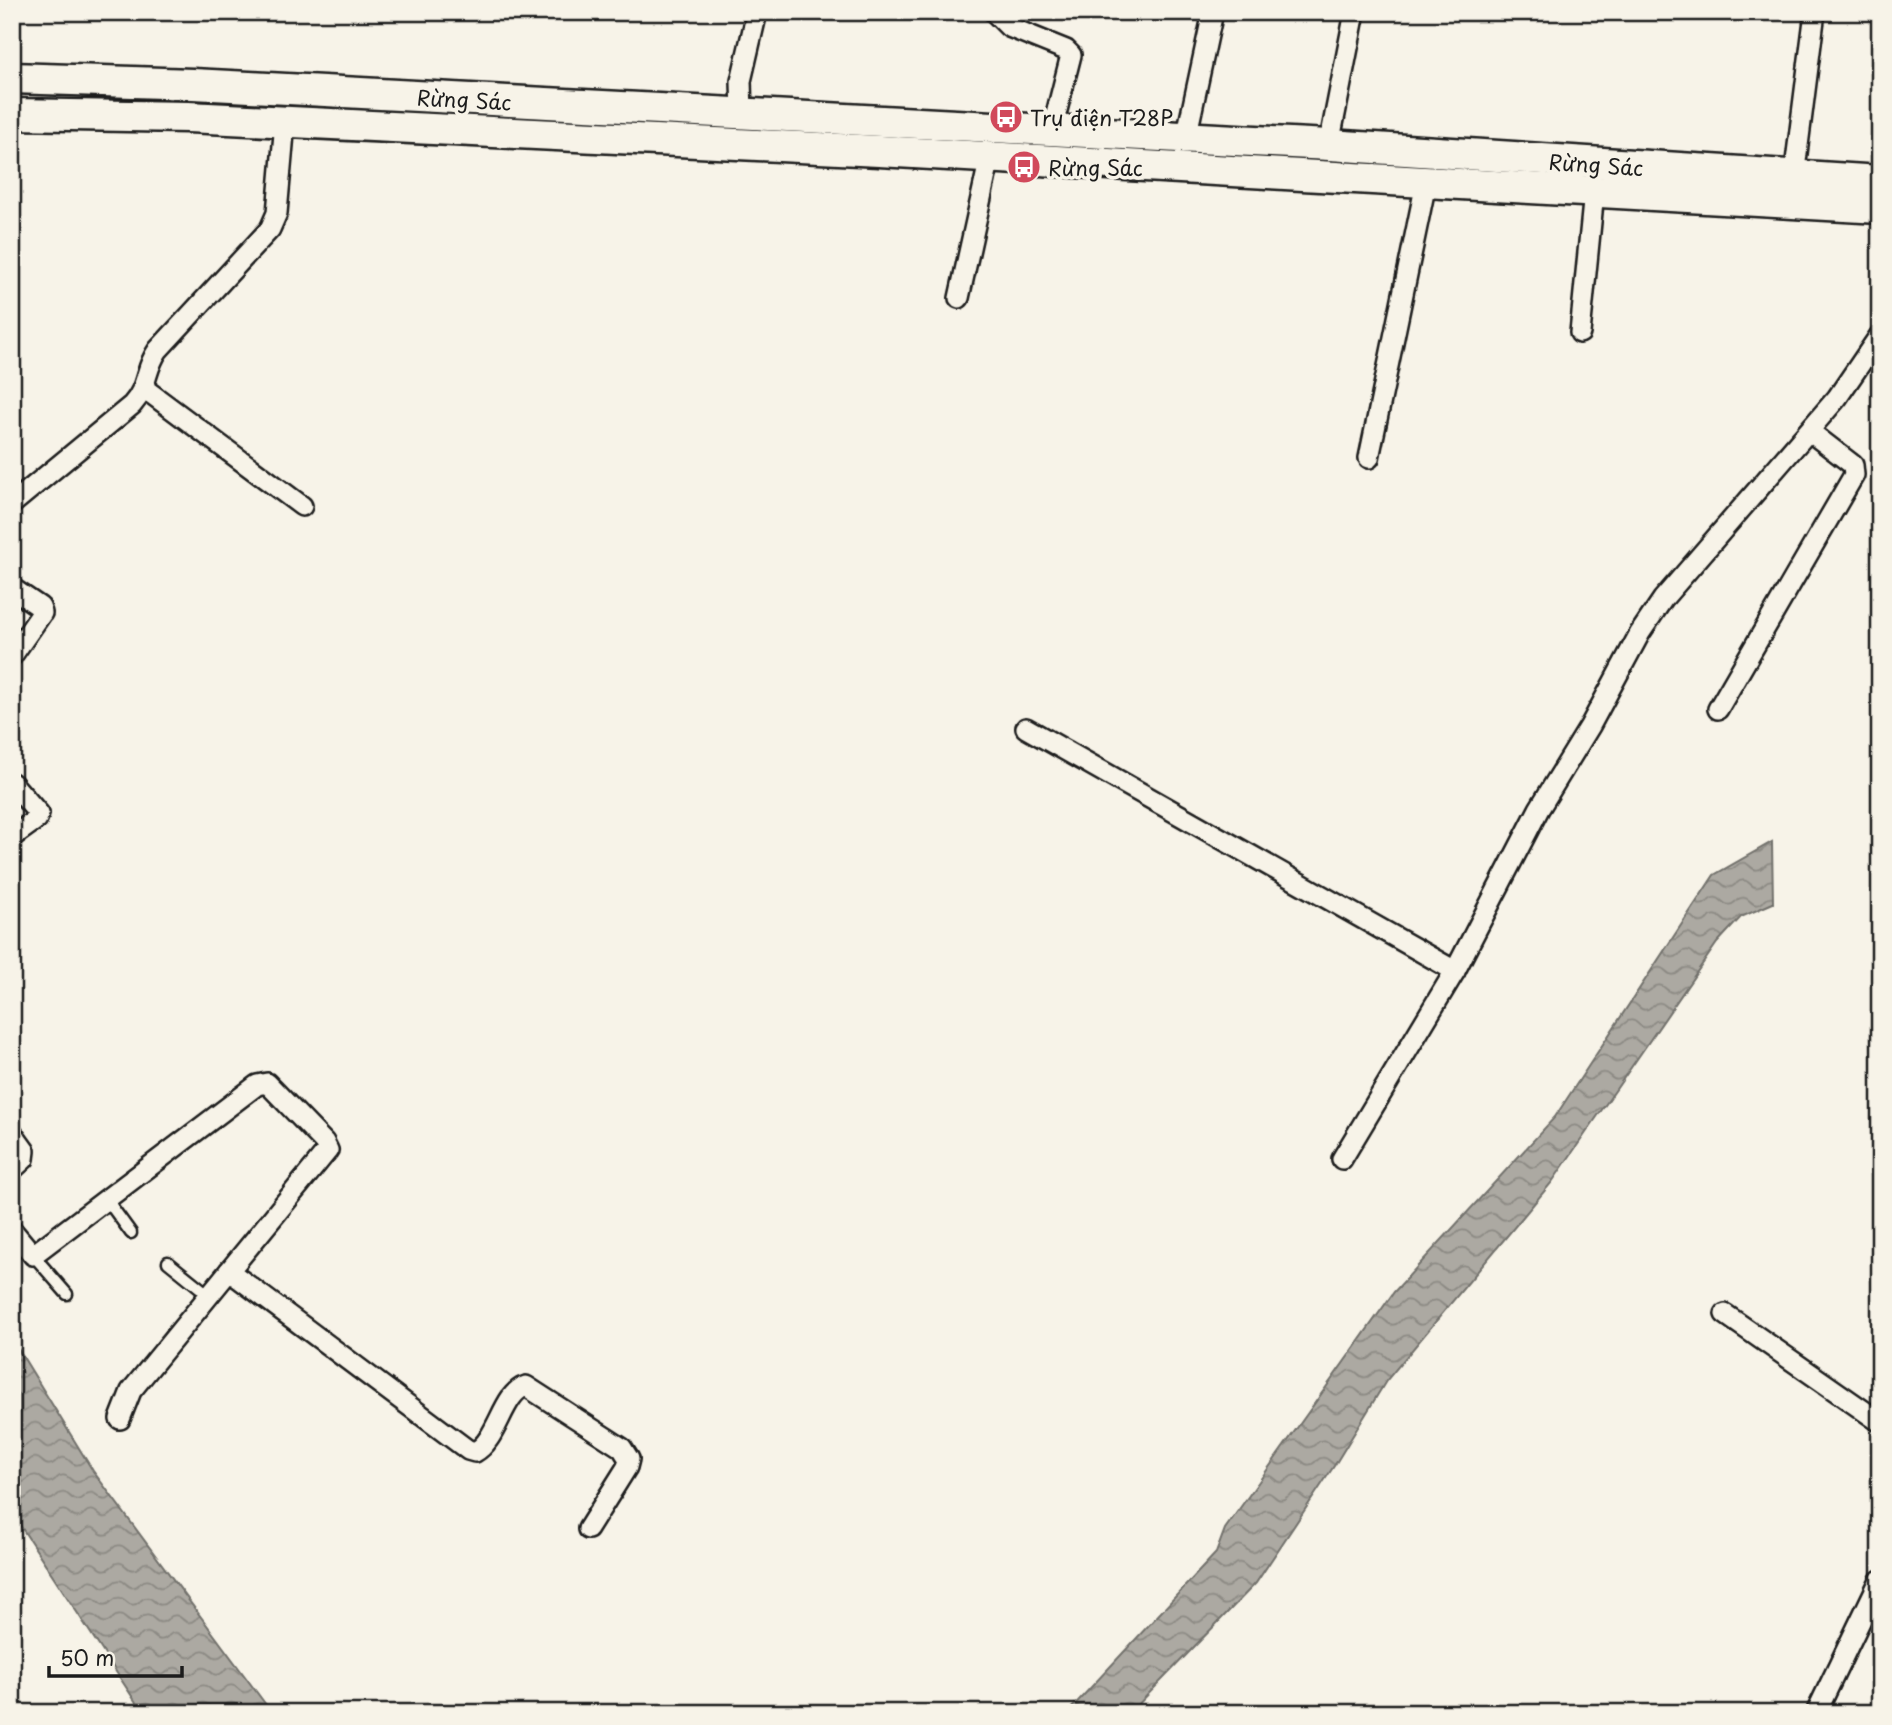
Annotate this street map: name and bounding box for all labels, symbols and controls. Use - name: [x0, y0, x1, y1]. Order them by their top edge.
- street label: Rừng Sác: [416, 81, 512, 117]
- bus stop icon: Trụ điện T28P: [987, 98, 1025, 136]
- place label: Trụ điện T28P: [1030, 101, 1173, 133]
- street label: Rừng Sác: [1548, 145, 1644, 183]
- bus stop icon: Rừng Sác: [1005, 148, 1043, 186]
- place label: Rừng Sác: [1048, 151, 1143, 183]
- scale bar: [49, 1634, 182, 1678]
- text: 50 m: [60, 1641, 114, 1673]

